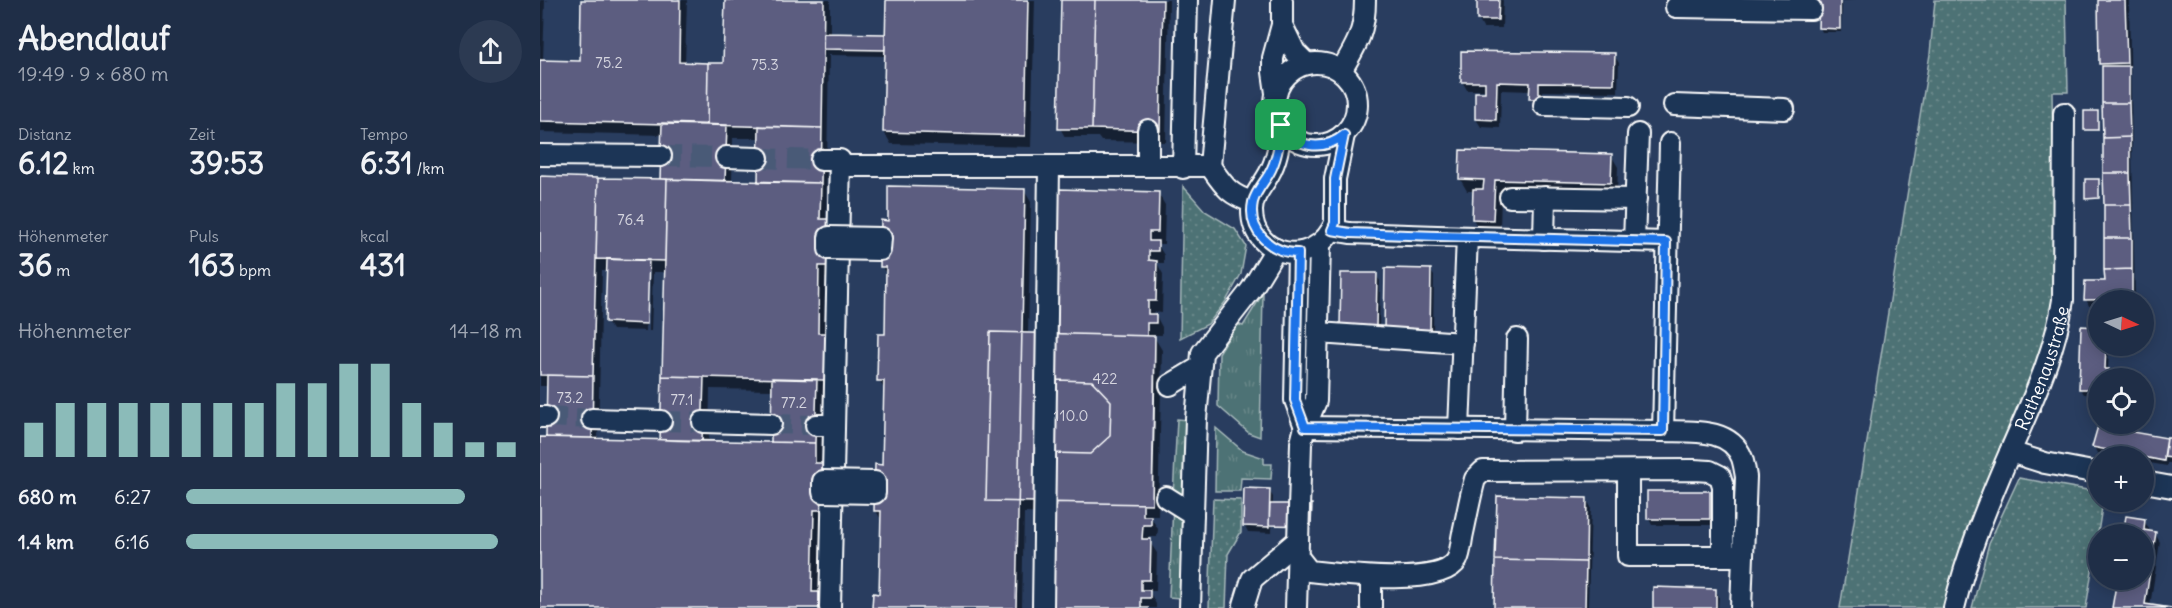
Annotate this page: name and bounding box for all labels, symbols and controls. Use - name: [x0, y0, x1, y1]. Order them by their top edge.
- text: Abendlauf: [18, 17, 170, 59]
- button: share: [459, 20, 522, 83]
- house number: 75.2: [595, 53, 623, 72]
- house number: 75.3: [751, 55, 779, 74]
- text: 19:49 · 9 × 680 m: [18, 61, 169, 86]
- pin: [1255, 99, 1306, 150]
- icon: arrive: [1264, 108, 1297, 141]
- text: Distanz: [18, 124, 72, 144]
- text: Zeit: [189, 124, 215, 144]
- text: Tempo: [360, 124, 408, 144]
- text: 6.12: [18, 144, 69, 182]
- text: 39:53: [189, 144, 264, 182]
- text: 6:31: [360, 144, 413, 182]
- text: km: [69, 158, 95, 178]
- text: /km: [413, 158, 445, 178]
- house number: 76.4: [617, 210, 645, 229]
- text: Höhenmeter: [18, 226, 109, 246]
- text: Puls: [189, 226, 219, 246]
- text: kcal: [360, 226, 389, 246]
- text: 36: [18, 246, 52, 284]
- text: 163: [189, 246, 235, 284]
- text: 431: [360, 246, 406, 284]
- text: m: [52, 260, 70, 280]
- text: bpm: [235, 260, 271, 280]
- north arrow: [2088, 290, 2154, 356]
- map controls: [2088, 290, 2154, 590]
- street label: Rathenaustraße: [2009, 304, 2073, 434]
- text: Höhenmeter: [18, 318, 131, 343]
- text: 14–18 m: [449, 318, 522, 343]
- button: locate: [2088, 368, 2154, 434]
- house number: 422: [1092, 369, 1118, 388]
- house number: 73.2: [556, 388, 584, 407]
- house number: 77.1: [670, 390, 694, 409]
- house number: 77.2: [781, 393, 807, 412]
- house number: 110.0: [1054, 406, 1088, 425]
- button: +: [2088, 446, 2154, 512]
- text: 680 m: [18, 484, 77, 509]
- text: 6:27: [114, 484, 151, 509]
- button: −: [2088, 524, 2154, 590]
- text: 1.4 km: [18, 529, 74, 554]
- text: 6:16: [114, 529, 150, 554]

